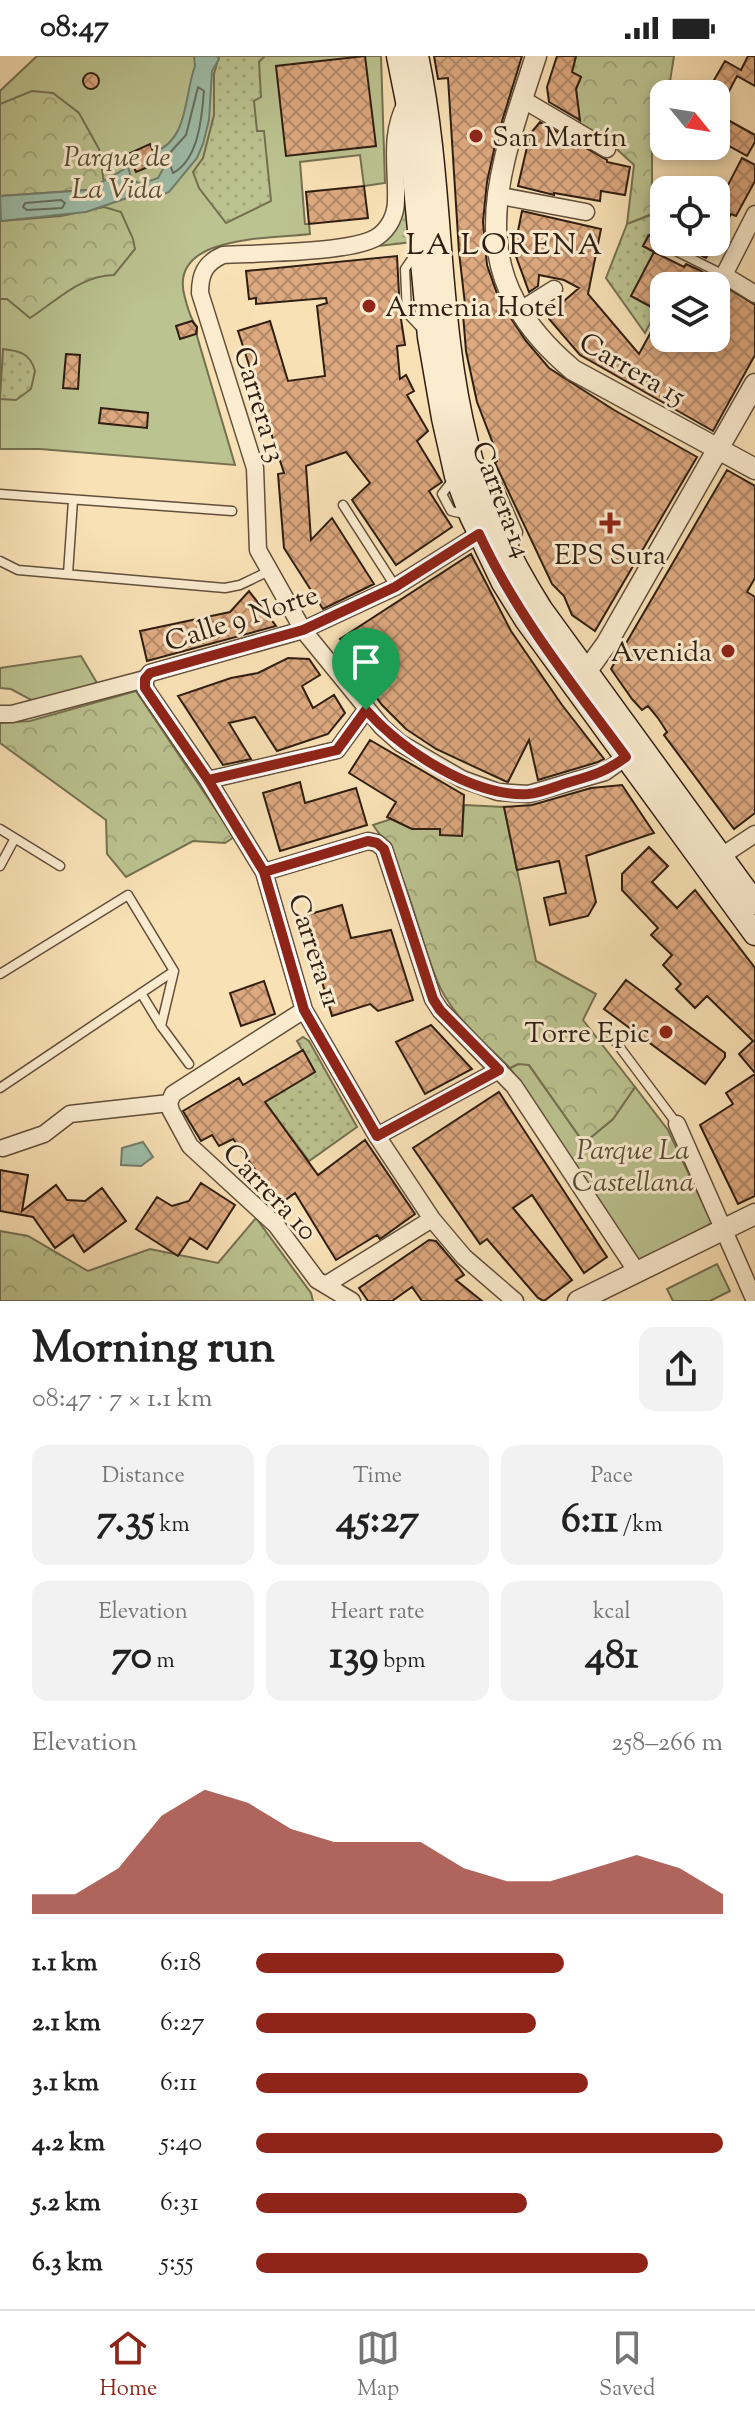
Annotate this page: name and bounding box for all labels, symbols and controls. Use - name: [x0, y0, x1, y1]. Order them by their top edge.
- text: 08:47: [40, 7, 109, 50]
- north arrow: [650, 80, 730, 160]
- map controls: [650, 80, 730, 352]
- place label: San Martín: [492, 119, 627, 159]
- marker: San Martín: [467, 127, 485, 145]
- park label: Parque de La Vida: [63, 139, 171, 211]
- button: locate: [650, 176, 730, 256]
- district label: LA LORENA: [406, 225, 604, 268]
- button: layers: [650, 272, 730, 352]
- place label: Armenia Hotel: [385, 289, 565, 329]
- marker: Armenia Hotel: [360, 297, 378, 315]
- street label: Carrera 15: [571, 324, 693, 417]
- street label: Carrera 13: [222, 342, 295, 468]
- street label: Carrera 14: [460, 436, 541, 564]
- marker: EPS Sura: [599, 512, 621, 534]
- place label: EPS Sura: [554, 537, 666, 577]
- street label: Calle 9 Norte: [160, 576, 324, 664]
- pin: [332, 628, 400, 710]
- place label: Avenida: [611, 634, 712, 674]
- icon: arrive: [344, 640, 388, 684]
- marker: Avenida: [719, 642, 737, 660]
- street label: Carrera 11: [276, 889, 350, 1013]
- place label: Torre Epic: [525, 1015, 650, 1055]
- marker: Torre Epic: [657, 1023, 675, 1041]
- park label: Parque La Castellana: [572, 1132, 694, 1204]
- street label: Carrera 10: [212, 1135, 326, 1251]
- text: Morning run: [32, 1319, 275, 1382]
- button: share: [639, 1327, 723, 1411]
- text: 08:47 · 7 × 1.1 km: [32, 1381, 213, 1418]
- text: Distance: [102, 1461, 185, 1493]
- text: Time: [353, 1461, 402, 1493]
- text: Pace: [591, 1461, 633, 1493]
- text: 7.35: [97, 1493, 155, 1550]
- text: 45:27: [336, 1493, 419, 1550]
- text: 6:11: [561, 1493, 618, 1550]
- text: km: [155, 1510, 190, 1542]
- text: /km: [618, 1510, 663, 1542]
- text: Elevation: [99, 1597, 188, 1629]
- text: Heart rate: [331, 1597, 424, 1629]
- text: kcal: [593, 1597, 631, 1629]
- text: 70: [111, 1629, 152, 1686]
- text: 139: [330, 1629, 378, 1686]
- text: 481: [585, 1629, 639, 1686]
- text: m: [152, 1646, 175, 1678]
- text: bpm: [378, 1646, 425, 1678]
- text: Elevation: [32, 1725, 137, 1762]
- text: 258–266 m: [611, 1725, 723, 1762]
- text: 1.1 km: [32, 1945, 97, 1982]
- text: 6:18: [160, 1945, 201, 1982]
- text: 2.1 km: [32, 2005, 101, 2042]
- text: 6:27: [160, 2005, 205, 2042]
- text: 3.1 km: [32, 2065, 99, 2102]
- text: 6:11: [160, 2065, 197, 2102]
- text: 4.2 km: [32, 2125, 105, 2162]
- text: 5:40: [160, 2125, 202, 2162]
- text: 5.2 km: [32, 2185, 101, 2222]
- text: 6:31: [160, 2185, 199, 2222]
- text: 6.3 km: [32, 2245, 103, 2282]
- text: 5:55: [160, 2245, 194, 2282]
- tab: Home: [99, 2326, 157, 2406]
- tab: Map: [356, 2326, 400, 2406]
- tab: Saved: [599, 2326, 656, 2406]

